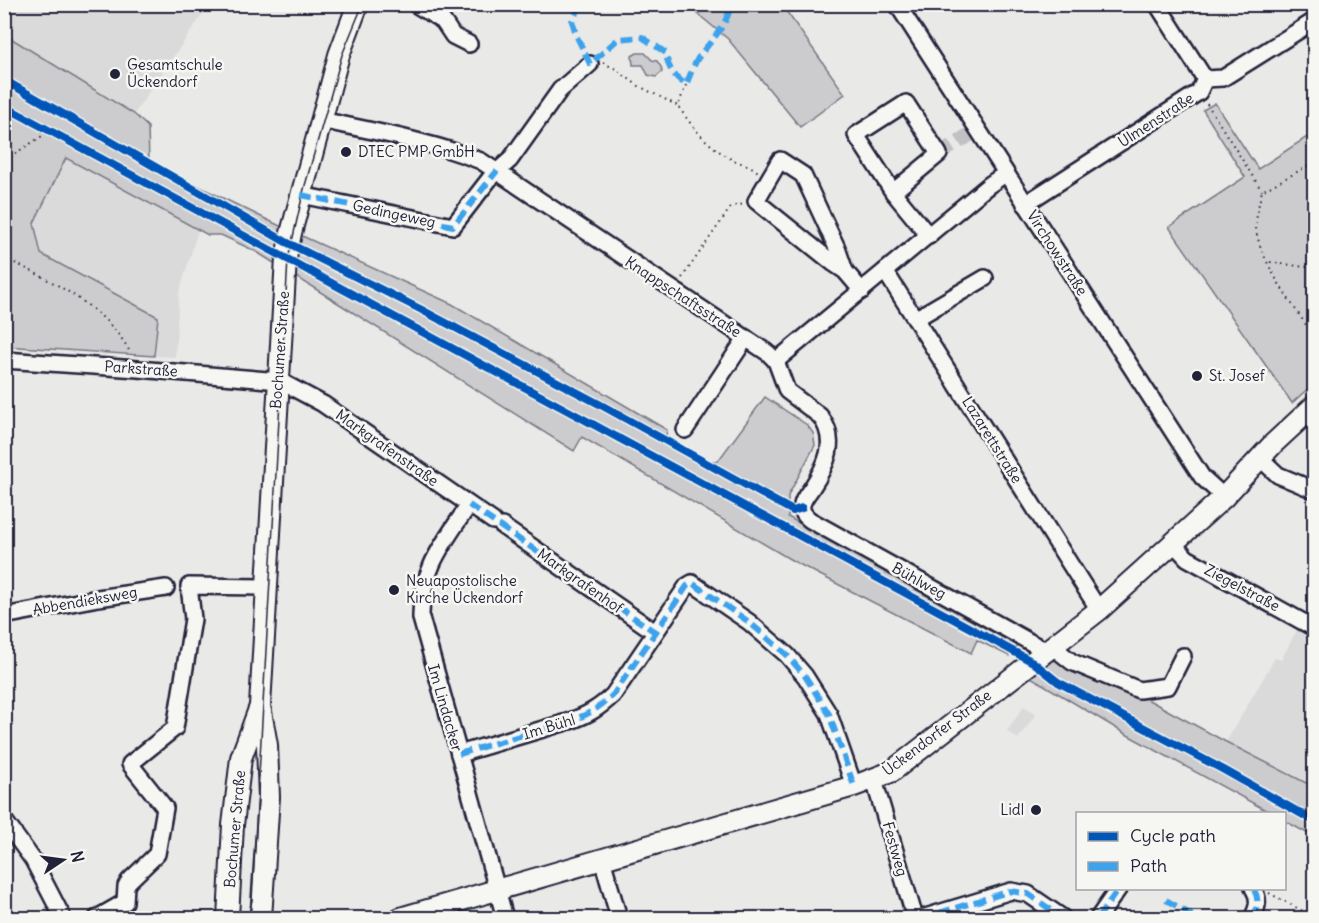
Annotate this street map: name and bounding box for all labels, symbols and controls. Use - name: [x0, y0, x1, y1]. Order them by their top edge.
- place label: Gesamtschule Ückendorf: [127, 55, 223, 91]
- marker: Gesamtschule Ückendorf: [108, 67, 122, 81]
- street label: Ulmenstraße: [1114, 88, 1197, 151]
- place label: DTEC PMP GmbH: [358, 142, 475, 161]
- marker: DTEC PMP GmbH: [339, 145, 353, 159]
- street label: Gedingeweg: [351, 195, 437, 232]
- street label: Virchowstraße: [1023, 207, 1092, 299]
- street label: Knappschaftsstraße: [622, 252, 745, 341]
- street label: Bochumer Straße: [266, 290, 293, 410]
- street label: Parkstraße: [104, 356, 178, 381]
- place label: St. Josef: [1209, 366, 1266, 385]
- marker: St. Josef: [1190, 369, 1204, 383]
- street label: Lazarettstraße: [958, 393, 1027, 487]
- street label: Markgrafenstraße: [332, 405, 442, 490]
- street label: Markgrafenhof: [534, 544, 628, 618]
- street label: Bühlweg: [889, 558, 950, 603]
- street label: Ziegelstraße: [1201, 560, 1283, 615]
- place label: Neuapostolische Kirche Ückendorf: [406, 571, 524, 607]
- street label: Abbendieksweg: [31, 582, 139, 619]
- marker: Neuapostolische Kirche Ückendorf: [387, 583, 401, 597]
- street label: Im Lindacker: [424, 662, 467, 754]
- street label: Ückendorfer Straße: [878, 685, 995, 780]
- street label: Im Bühl: [520, 710, 577, 743]
- street label: Bochumer Straße: [220, 769, 249, 889]
- place label: Lidl: [1000, 800, 1024, 819]
- marker: Lidl: [1029, 803, 1043, 817]
- legend: [1076, 812, 1286, 890]
- street label: Festweg: [879, 819, 912, 878]
- text: Cycle path: [1130, 824, 1216, 847]
- north arrow: [33, 830, 93, 890]
- text: N: [67, 849, 89, 864]
- text: Path: [1130, 854, 1167, 877]

